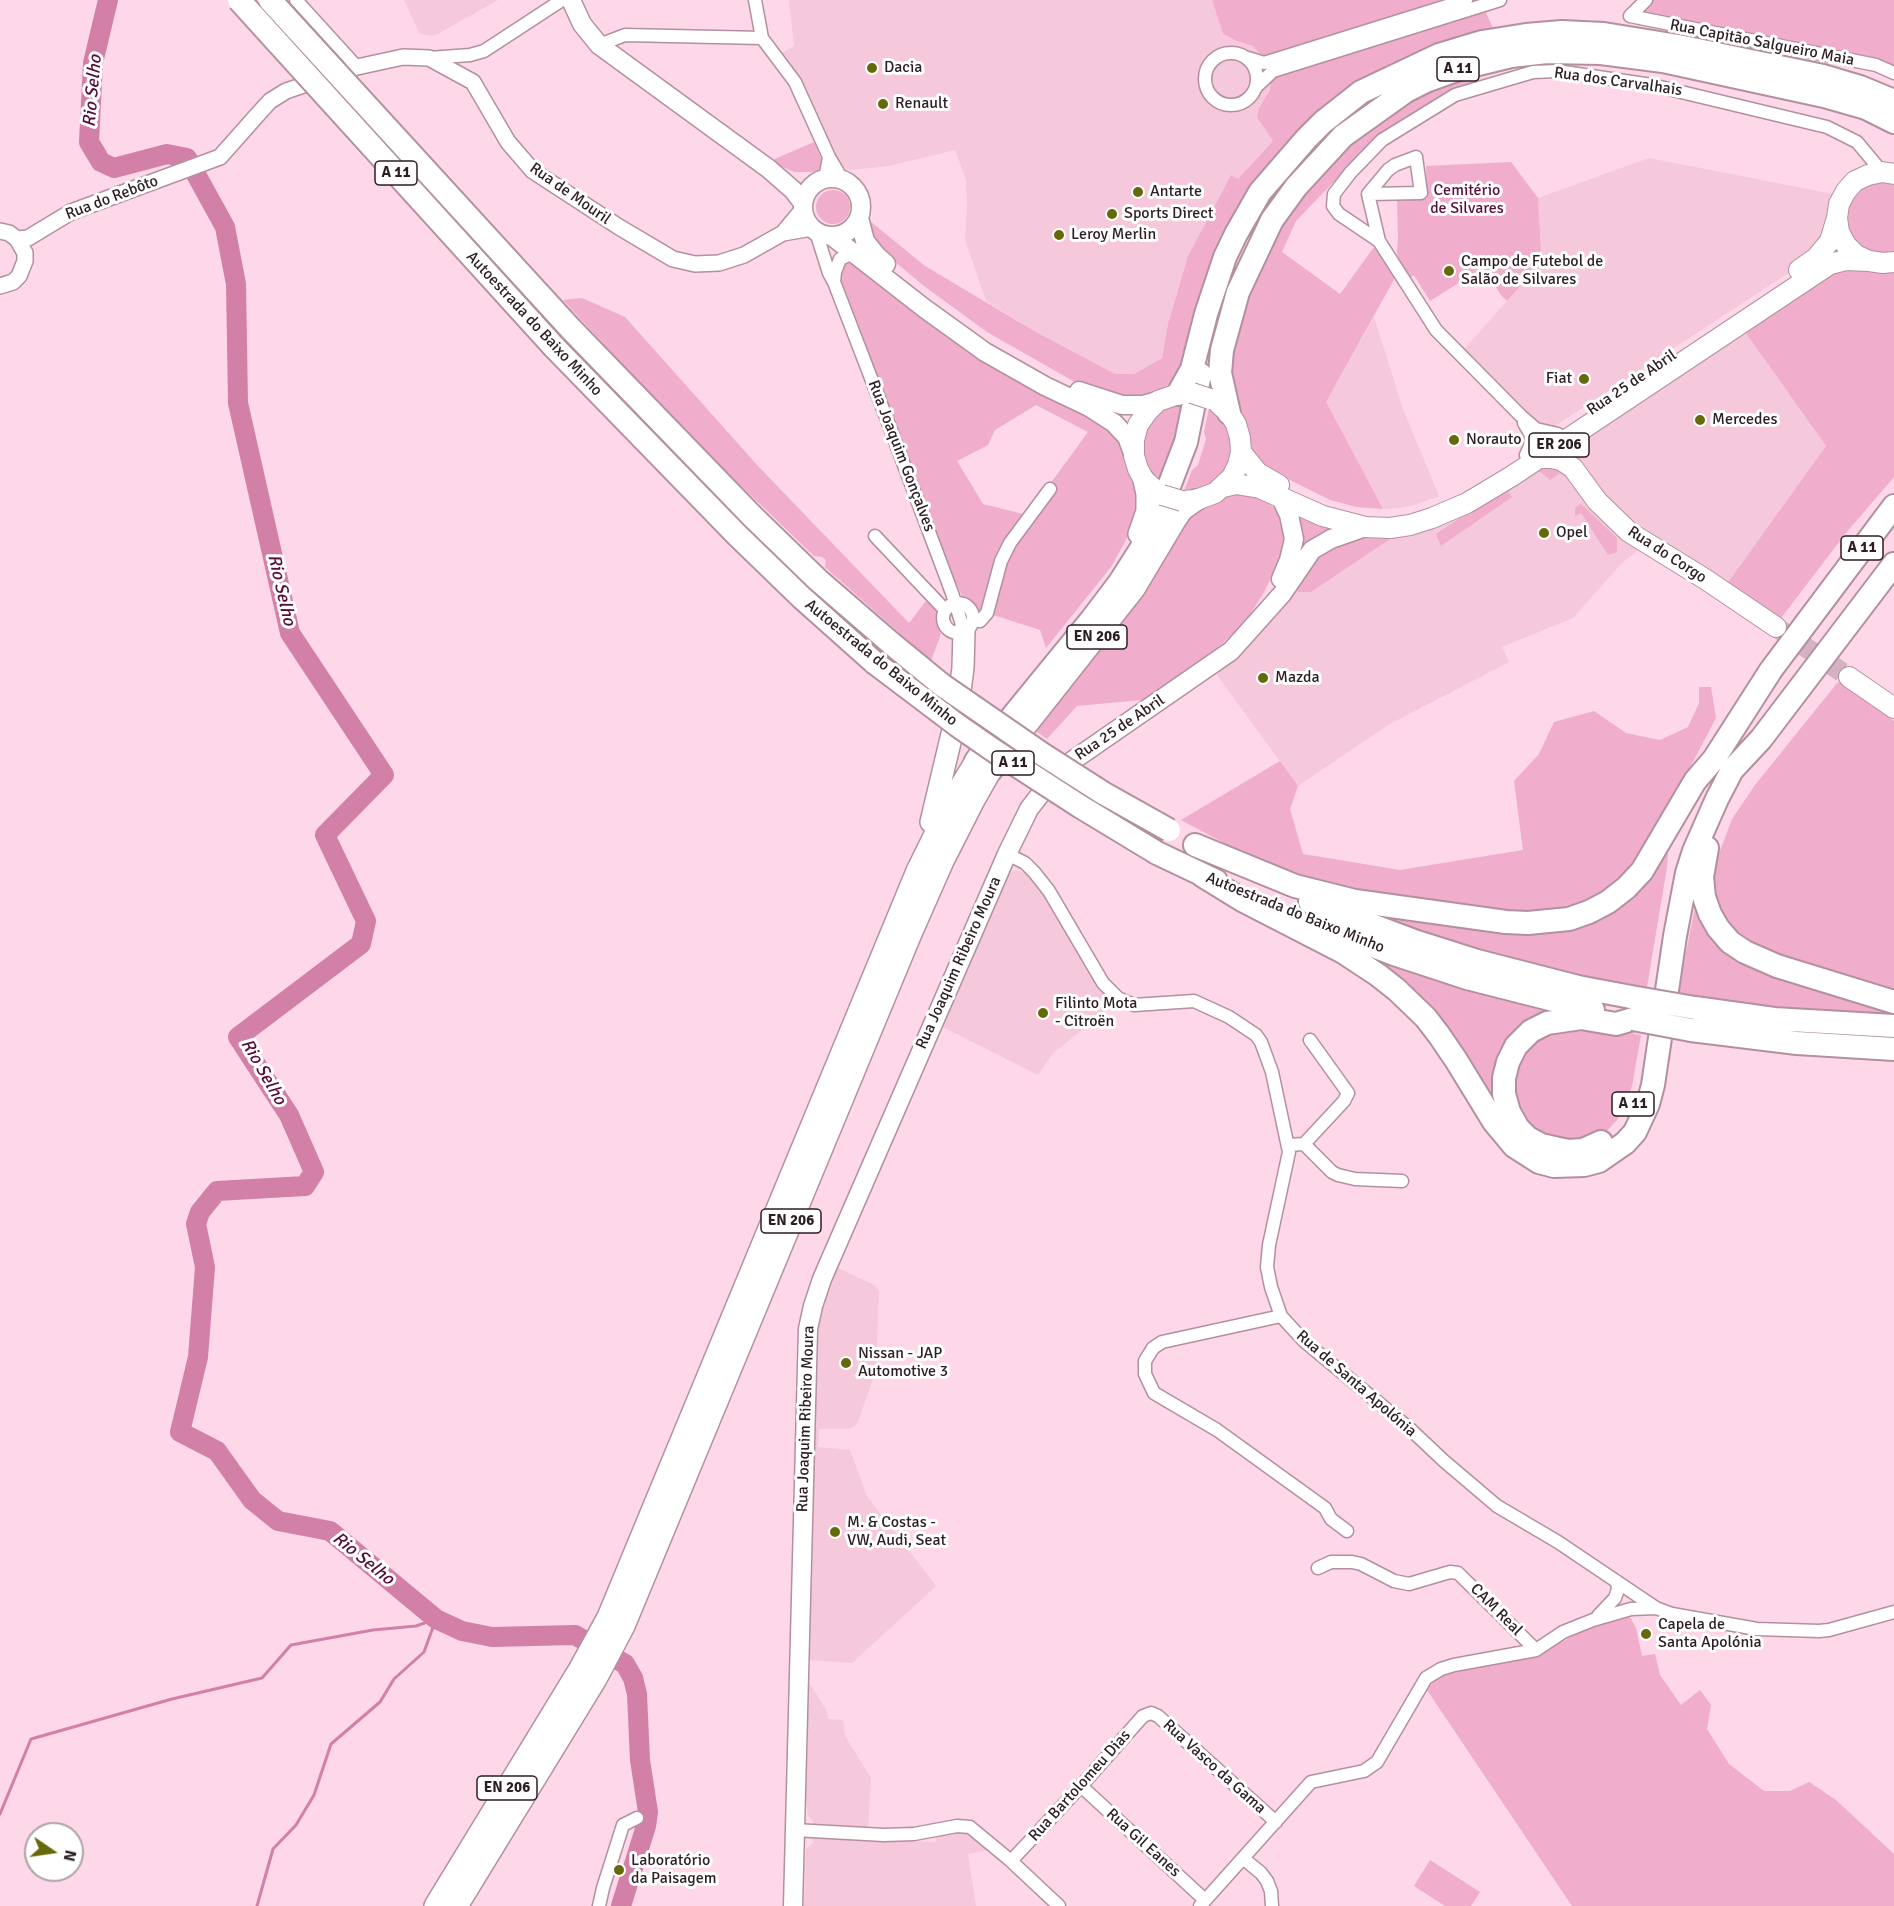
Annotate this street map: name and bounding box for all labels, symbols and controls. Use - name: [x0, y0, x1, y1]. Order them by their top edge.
- street label: Rua Capitão Salgueiro Maia: [1668, 16, 1856, 70]
- water label: Rio Selho: [79, 54, 107, 128]
- road number: A 11: [1437, 57, 1479, 81]
- place label: Dacia: [884, 58, 922, 78]
- marker: Dacia: [865, 61, 879, 75]
- street label: Rua dos Carvalhais: [1553, 64, 1683, 100]
- place label: Renault: [895, 94, 948, 114]
- marker: Renault: [876, 97, 890, 111]
- street label: Rua de Mouril: [526, 159, 614, 229]
- road number: A 11: [375, 161, 417, 185]
- street label: Rua do Rebôto: [63, 172, 161, 224]
- park label: Cemitério de Silvares: [1430, 181, 1504, 219]
- place label: Antarte: [1150, 182, 1202, 202]
- marker: Antarte: [1131, 185, 1145, 199]
- place label: Sports Direct: [1124, 204, 1213, 224]
- marker: Sports Direct: [1105, 207, 1119, 221]
- place label: Leroy Merlin: [1071, 225, 1156, 245]
- marker: Leroy Merlin: [1052, 228, 1066, 242]
- street label: Autoestrada do Baixo Minho: [462, 248, 606, 400]
- place label: Campo de Futebol de Salão de Silvares: [1461, 252, 1603, 290]
- marker: Campo de Futebol de Salão de Silvares: [1442, 264, 1456, 278]
- street label: Rua 25 de Abril: [1584, 346, 1680, 420]
- place label: Fiat: [1546, 369, 1572, 389]
- marker: Fiat: [1577, 372, 1591, 386]
- street label: Rua Joaquim Gonçalves: [863, 378, 939, 534]
- place label: Mercedes: [1712, 410, 1777, 430]
- marker: Mercedes: [1693, 413, 1707, 427]
- place label: Norauto: [1466, 430, 1522, 450]
- marker: Norauto: [1447, 433, 1461, 447]
- road number: ER 206: [1529, 433, 1589, 457]
- street label: Rua do Corgo: [1624, 522, 1710, 588]
- place label: Opel: [1556, 523, 1588, 543]
- marker: Opel: [1537, 526, 1551, 540]
- road number: A 11: [1841, 536, 1883, 560]
- water label: Rio Selho: [262, 552, 300, 628]
- street label: Autoestrada do Baixo Minho: [801, 595, 961, 731]
- road number: EN 206: [1067, 625, 1127, 649]
- place label: Mazda: [1275, 668, 1320, 688]
- marker: Mazda: [1256, 671, 1270, 685]
- street label: Rua 25 de Abril: [1072, 691, 1168, 765]
- road number: A 11: [992, 751, 1034, 775]
- street label: Autoestrada do Baixo Minho: [1203, 868, 1387, 958]
- street label: Rua Joaquim Ribeiro Moura: [912, 874, 1006, 1052]
- place label: Filinto Mota - Citroën: [1055, 994, 1137, 1032]
- marker: Filinto Mota - Citroën: [1036, 1006, 1050, 1020]
- water label: Rio Selho: [236, 1035, 290, 1109]
- road number: A 11: [1612, 1092, 1654, 1116]
- road number: EN 206: [761, 1209, 821, 1233]
- street label: Rua Joaquim Ribeiro Moura: [793, 1325, 819, 1513]
- street label: Rua de Santa Apolónia: [1292, 1326, 1420, 1442]
- place label: Nissan - JAP Automotive 3: [858, 1344, 948, 1382]
- marker: Nissan - JAP Automotive 3: [839, 1356, 853, 1370]
- place label: M. & Costas - VW, Audi, Seat: [847, 1513, 946, 1551]
- marker: M. & Costas - VW, Audi, Seat: [828, 1525, 842, 1539]
- water label: Rio Selho: [328, 1528, 398, 1590]
- street label: CAM Real: [1466, 1580, 1526, 1640]
- place label: Capela de Santa Apolónia: [1658, 1615, 1762, 1653]
- marker: Capela de Santa Apolónia: [1639, 1627, 1653, 1641]
- street label: Rua Vasco da Gama: [1159, 1716, 1269, 1818]
- street label: Rua Bartolomeu Dias: [1025, 1726, 1135, 1846]
- road number: EN 206: [477, 1776, 537, 1800]
- street label: Rua Gil Eanes: [1102, 1805, 1184, 1881]
- north arrow: [24, 1822, 84, 1882]
- text: N: [59, 1848, 81, 1863]
- place label: Laboratório da Paisagem: [631, 1851, 717, 1889]
- marker: Laboratório da Paisagem: [612, 1863, 626, 1877]

